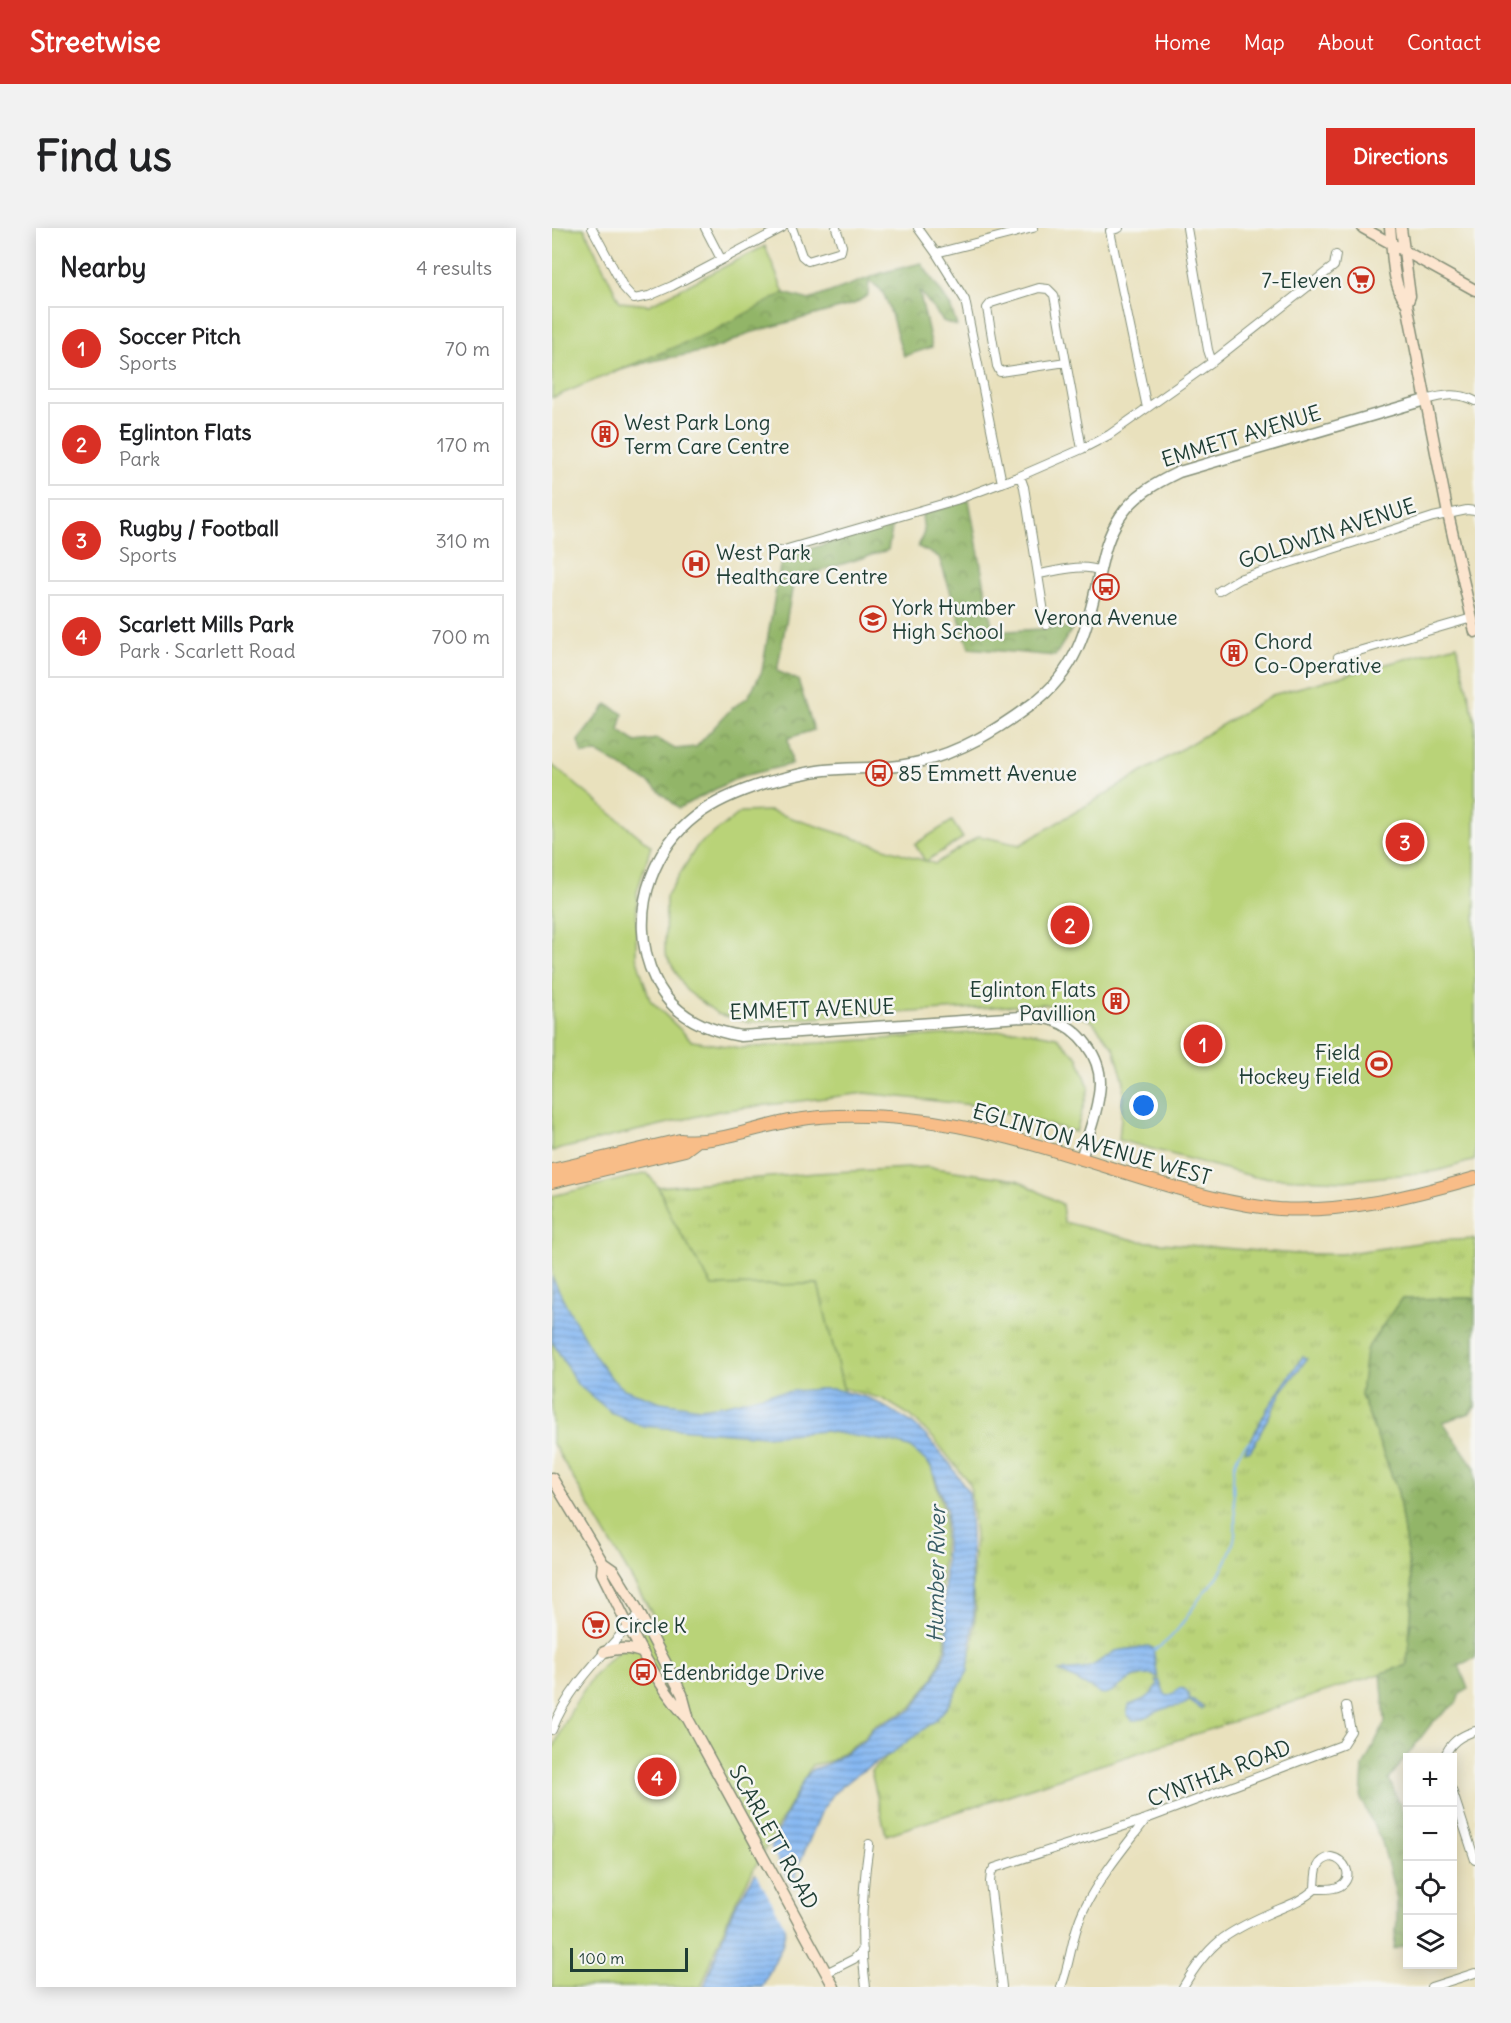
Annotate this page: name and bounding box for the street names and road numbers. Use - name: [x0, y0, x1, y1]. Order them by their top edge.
- street label: EMMETT AVENUE: [1158, 399, 1324, 473]
- street label: GOLDWIN AVENUE: [1235, 492, 1419, 574]
- street label: EMMETT AVENUE: [729, 993, 895, 1025]
- street label: EGLINTON AVENUE WEST: [970, 1097, 1214, 1191]
- street label: CYNTHIA ROAD: [1143, 1733, 1295, 1813]
- street label: SCARLETT ROAD: [723, 1760, 825, 1914]

